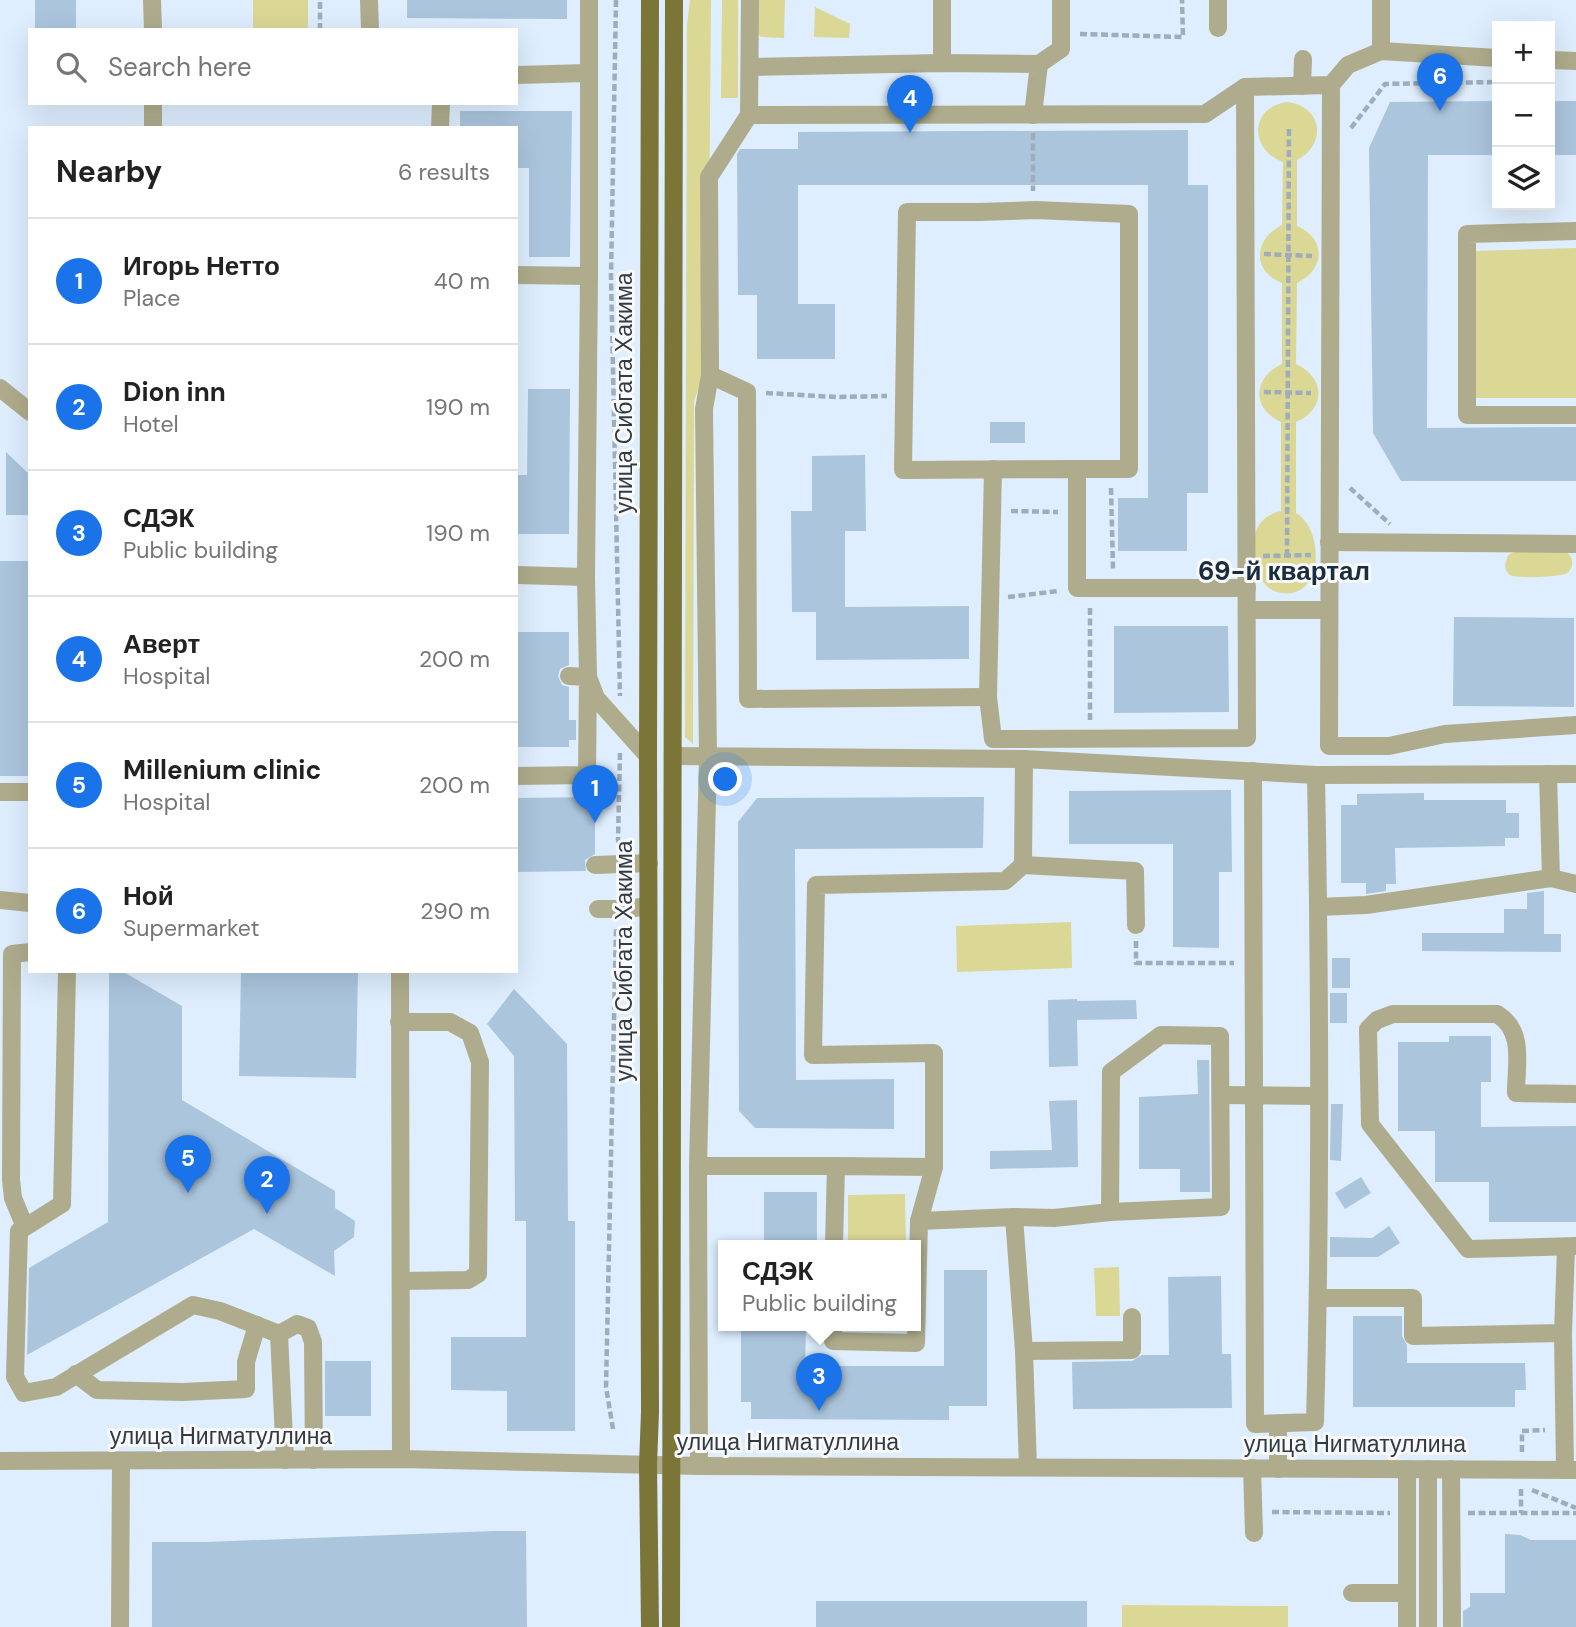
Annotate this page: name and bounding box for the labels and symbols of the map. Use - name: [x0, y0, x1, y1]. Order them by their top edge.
- pin: 6: [1417, 53, 1463, 111]
- pin: 4: [887, 75, 933, 133]
- street label: улица Сибгата Хакима: [609, 272, 639, 513]
- district label: 69-й квартал: [1198, 554, 1370, 588]
- your location: [708, 762, 742, 796]
- pin: 1: [572, 765, 618, 823]
- street label: улица Сибгата Хакима: [609, 840, 639, 1081]
- pin: 5: [165, 1135, 211, 1193]
- pin: 2: [244, 1156, 290, 1214]
- pin: 3: [796, 1353, 842, 1411]
- street label: улица Нигматуллина: [110, 1421, 332, 1451]
- street label: улица Нигматуллина: [677, 1427, 899, 1457]
- street label: улица Нигматуллина: [1244, 1429, 1466, 1459]

